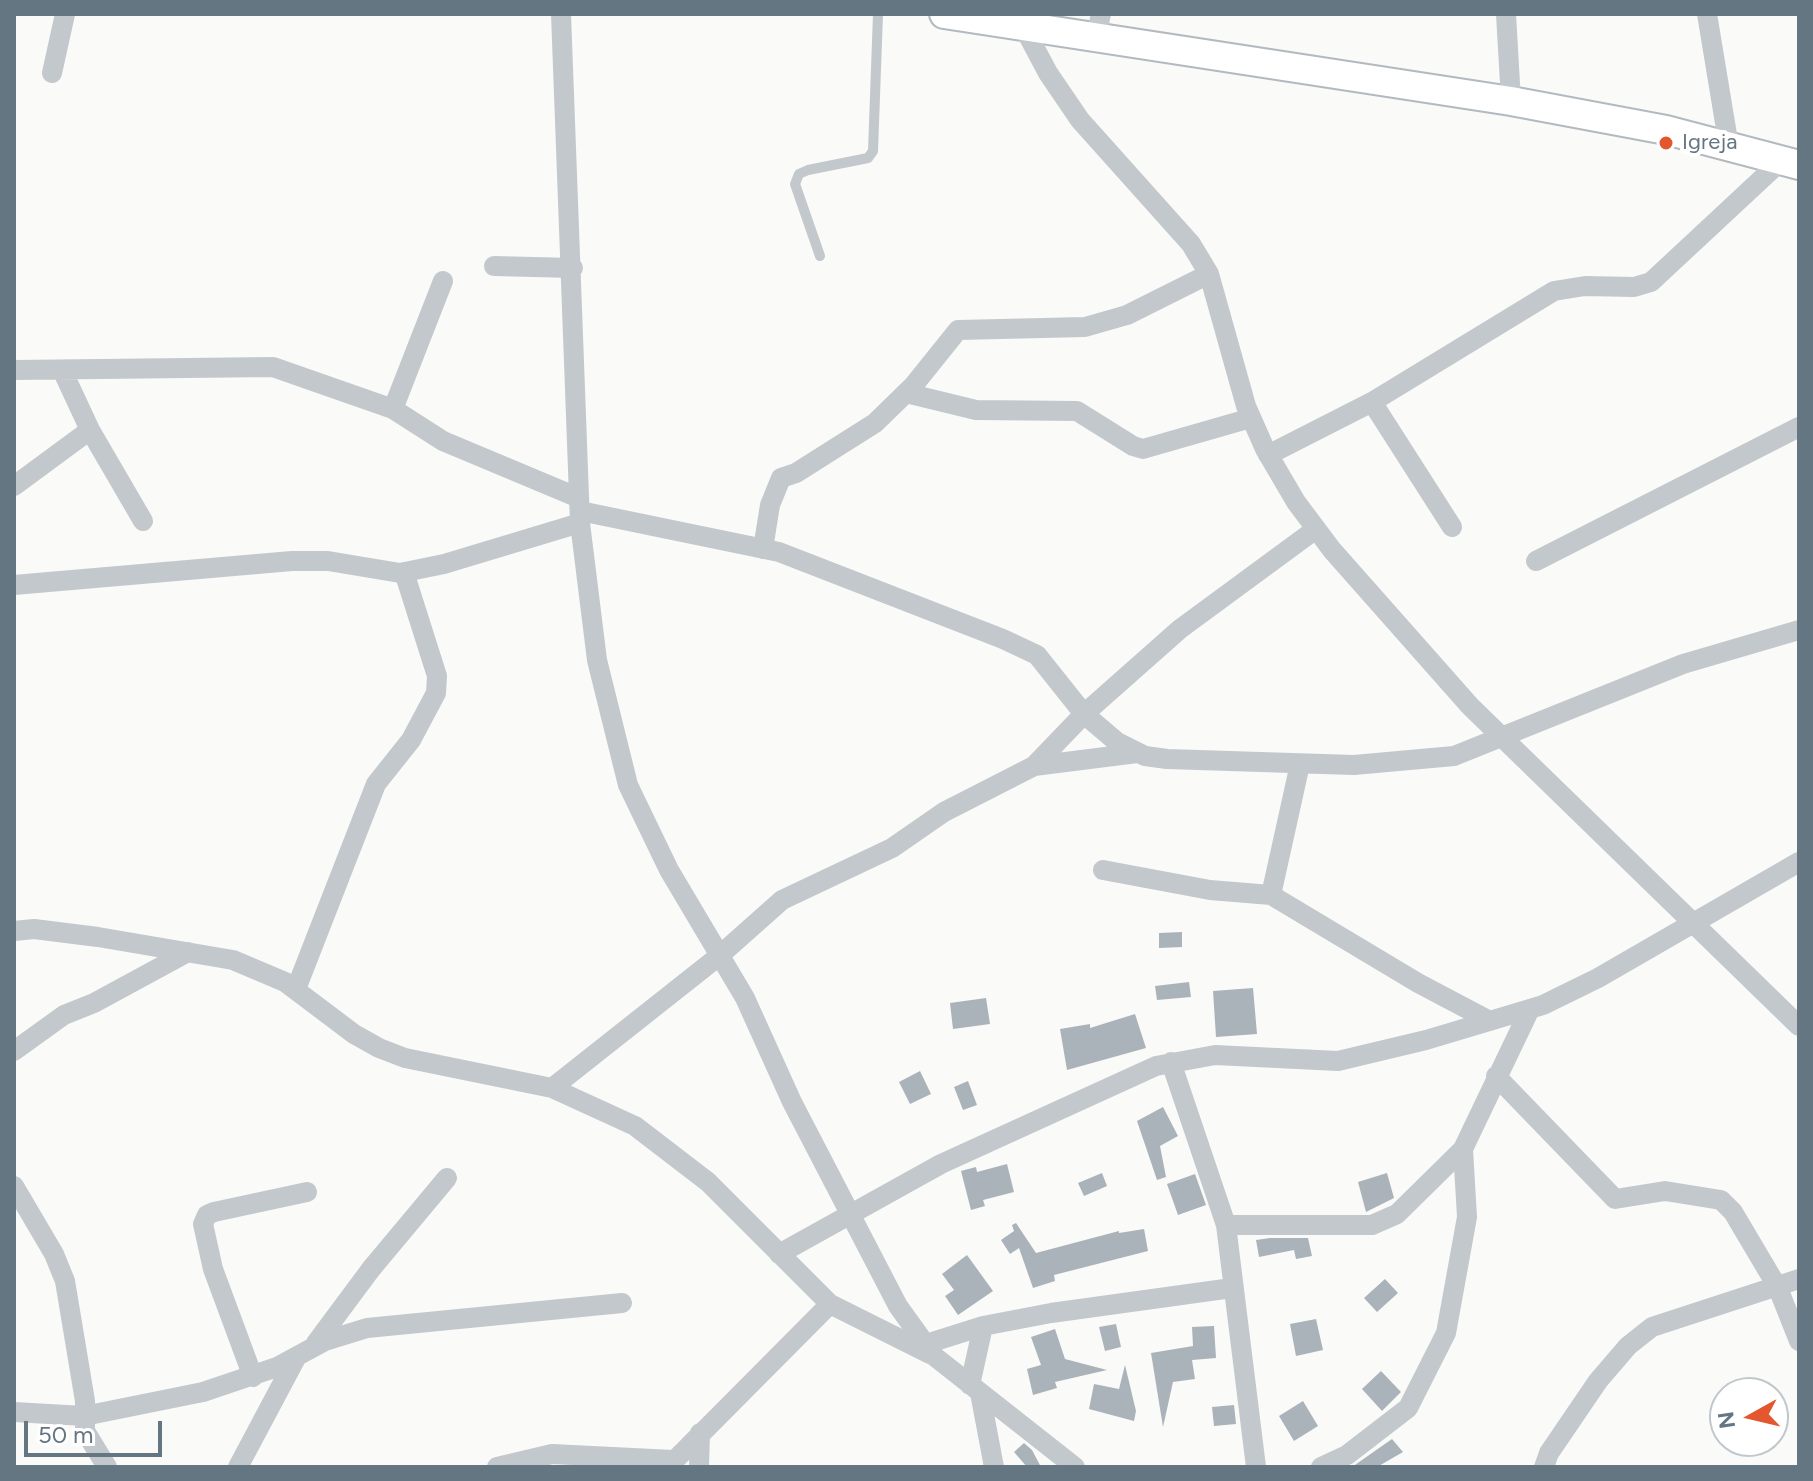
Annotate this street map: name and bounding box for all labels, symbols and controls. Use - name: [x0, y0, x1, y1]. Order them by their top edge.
- place label: Igreja: [1682, 130, 1737, 156]
- marker: Igreja: [1657, 134, 1675, 152]
- north arrow: [1709, 1377, 1789, 1457]
- scale bar: [28, 1405, 166, 1455]
- text: N: [1712, 1410, 1741, 1430]
- text: 50 m: [38, 1420, 94, 1449]

